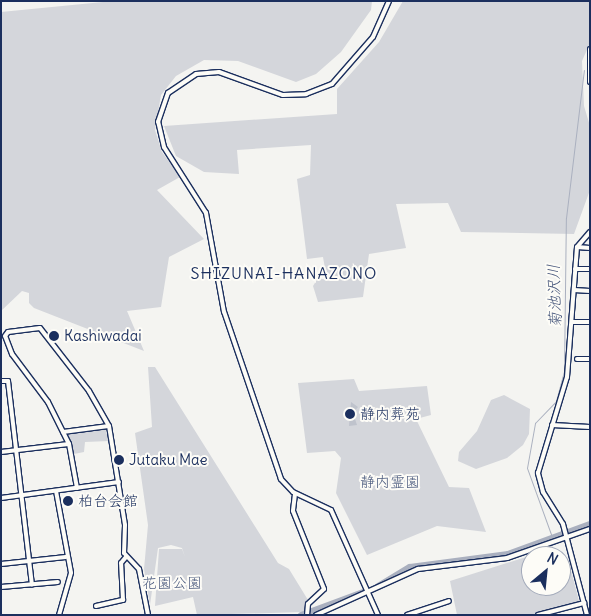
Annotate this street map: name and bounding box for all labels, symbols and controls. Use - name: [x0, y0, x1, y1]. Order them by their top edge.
- district label: SHIZUNAI-HANAZONO: [188, 263, 380, 283]
- water label: 菊池沢川: [543, 264, 565, 328]
- place label: Kashiwadai: [64, 327, 142, 345]
- marker: Kashiwadai: [48, 330, 60, 342]
- place label: 静内葬苑: [360, 405, 420, 423]
- marker: 静内葬苑: [344, 408, 356, 420]
- place label: Jutaku Mae: [129, 451, 208, 469]
- marker: Jutaku Mae: [113, 454, 125, 466]
- park label: 静内霊園: [360, 473, 420, 491]
- place label: 柏台会館: [78, 492, 138, 510]
- marker: 柏台会館: [62, 495, 74, 507]
- north arrow: [521, 546, 571, 596]
- text: N: [544, 548, 561, 569]
- park label: 花園公園: [142, 574, 202, 592]

